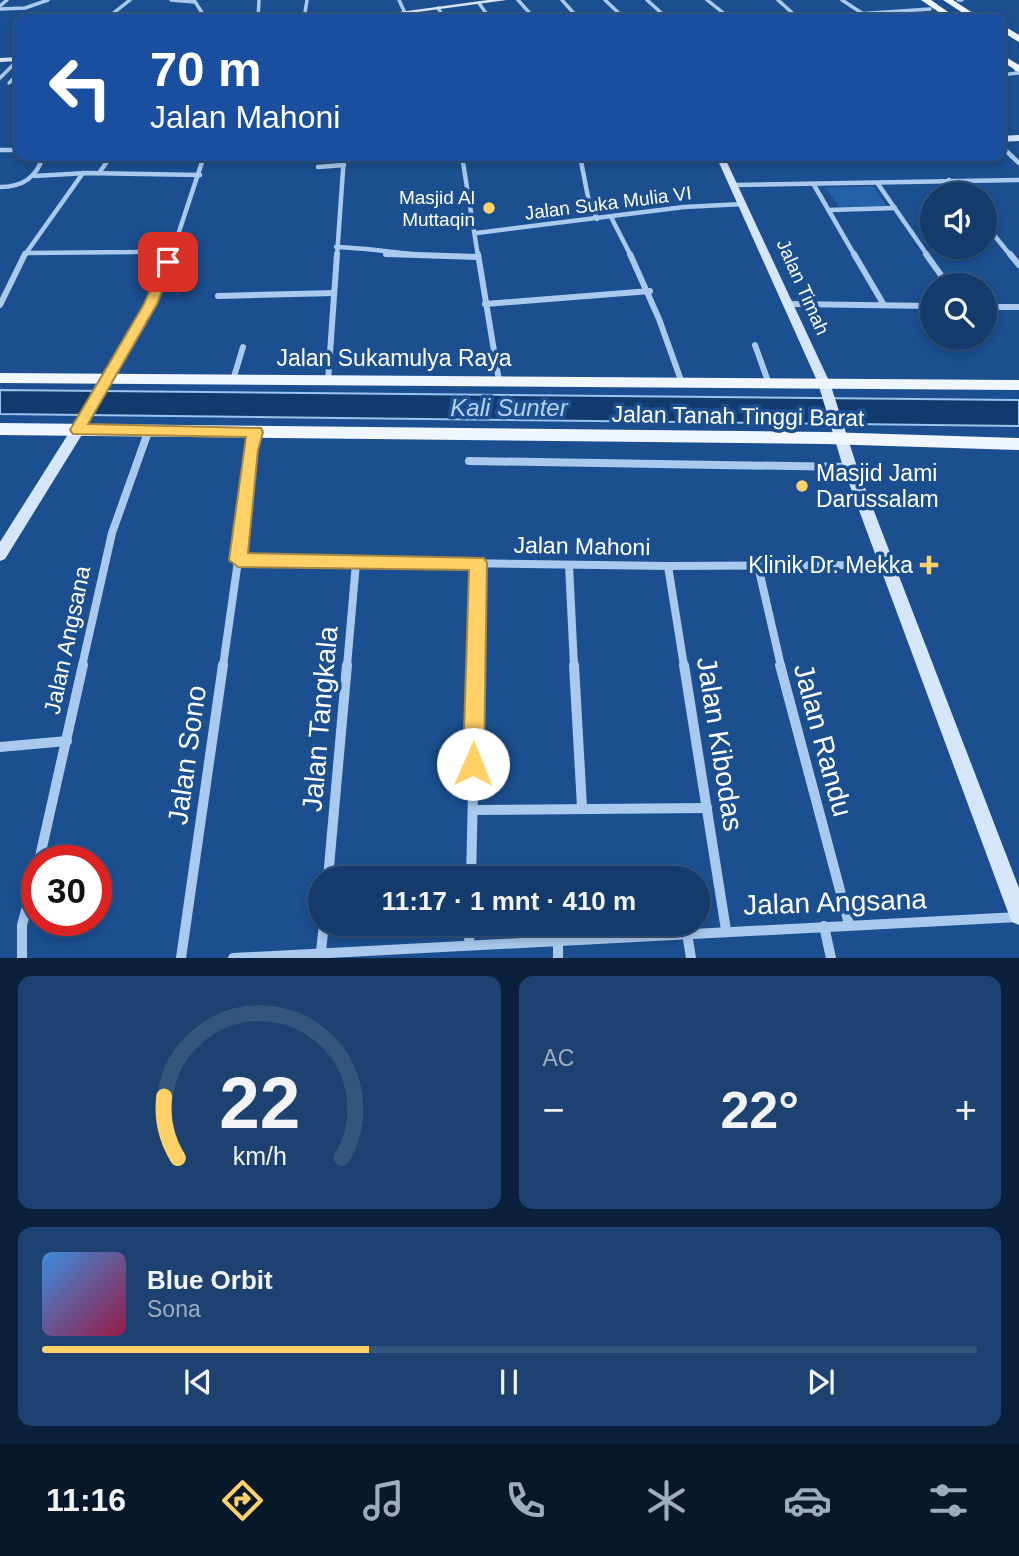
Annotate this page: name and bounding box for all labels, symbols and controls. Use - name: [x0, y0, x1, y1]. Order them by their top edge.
- icon: left: [35, 42, 126, 133]
- text: 70 m: [150, 42, 262, 96]
- text: Jalan Mahoni: [150, 99, 340, 135]
- street label: Jalan Suka Mulia VI: [523, 182, 693, 224]
- map controls: [920, 182, 997, 350]
- button: sound: [920, 182, 997, 259]
- place label: Masjid Al Muttaqin: [399, 187, 475, 230]
- marker: Masjid Al Muttaqin: [481, 200, 497, 216]
- pin: [138, 232, 198, 292]
- street label: Jalan Timah: [773, 236, 833, 338]
- icon: arrive: [149, 243, 187, 281]
- button: search: [920, 273, 997, 350]
- street label: Jalan Sukamulya Raya: [276, 345, 512, 371]
- water label: Kali Sunter: [450, 394, 569, 421]
- street label: Jalan Tanah Tinggi Barat: [611, 401, 865, 431]
- place label: Masjid Jami Darussalam: [816, 460, 939, 512]
- marker: Masjid Jami Darussalam: [794, 478, 810, 494]
- street label: Jalan Mahoni: [513, 532, 651, 560]
- place label: Klinik Dr. Mekka: [748, 552, 913, 578]
- marker: Klinik Dr. Mekka: [919, 555, 939, 575]
- street label: Jalan Angsana: [39, 563, 95, 717]
- street label: Jalan Tangkala: [296, 624, 344, 813]
- street label: Jalan Kibodas: [691, 655, 749, 833]
- street label: Jalan Randu: [788, 660, 858, 820]
- street label: Jalan Sono: [162, 683, 212, 827]
- position arrow: [436, 727, 510, 801]
- speed limit sign: 30: [21, 845, 112, 936]
- street label: Jalan Angsana: [743, 883, 928, 921]
- text: 11:17 · 1 mnt · 410 m: [382, 886, 636, 916]
- text: AC: [543, 1045, 574, 1071]
- text: 22: [219, 1063, 300, 1144]
- text: 22°: [720, 1081, 799, 1139]
- text: −: [543, 1089, 565, 1131]
- text: +: [955, 1089, 977, 1131]
- text: km/h: [232, 1142, 286, 1170]
- text: Blue Orbit: [147, 1265, 273, 1295]
- text: Sona: [147, 1296, 201, 1322]
- icon: previous: [179, 1363, 217, 1401]
- icon: pause: [490, 1363, 528, 1401]
- icon: next: [802, 1363, 840, 1401]
- icon: directions: [218, 1476, 267, 1525]
- icon: music: [359, 1476, 408, 1525]
- icon: phone: [501, 1476, 550, 1525]
- icon: climate: [642, 1476, 691, 1525]
- icon: car: [783, 1476, 832, 1525]
- icon: filters: [924, 1476, 973, 1525]
- text: 11:16: [46, 1482, 126, 1518]

